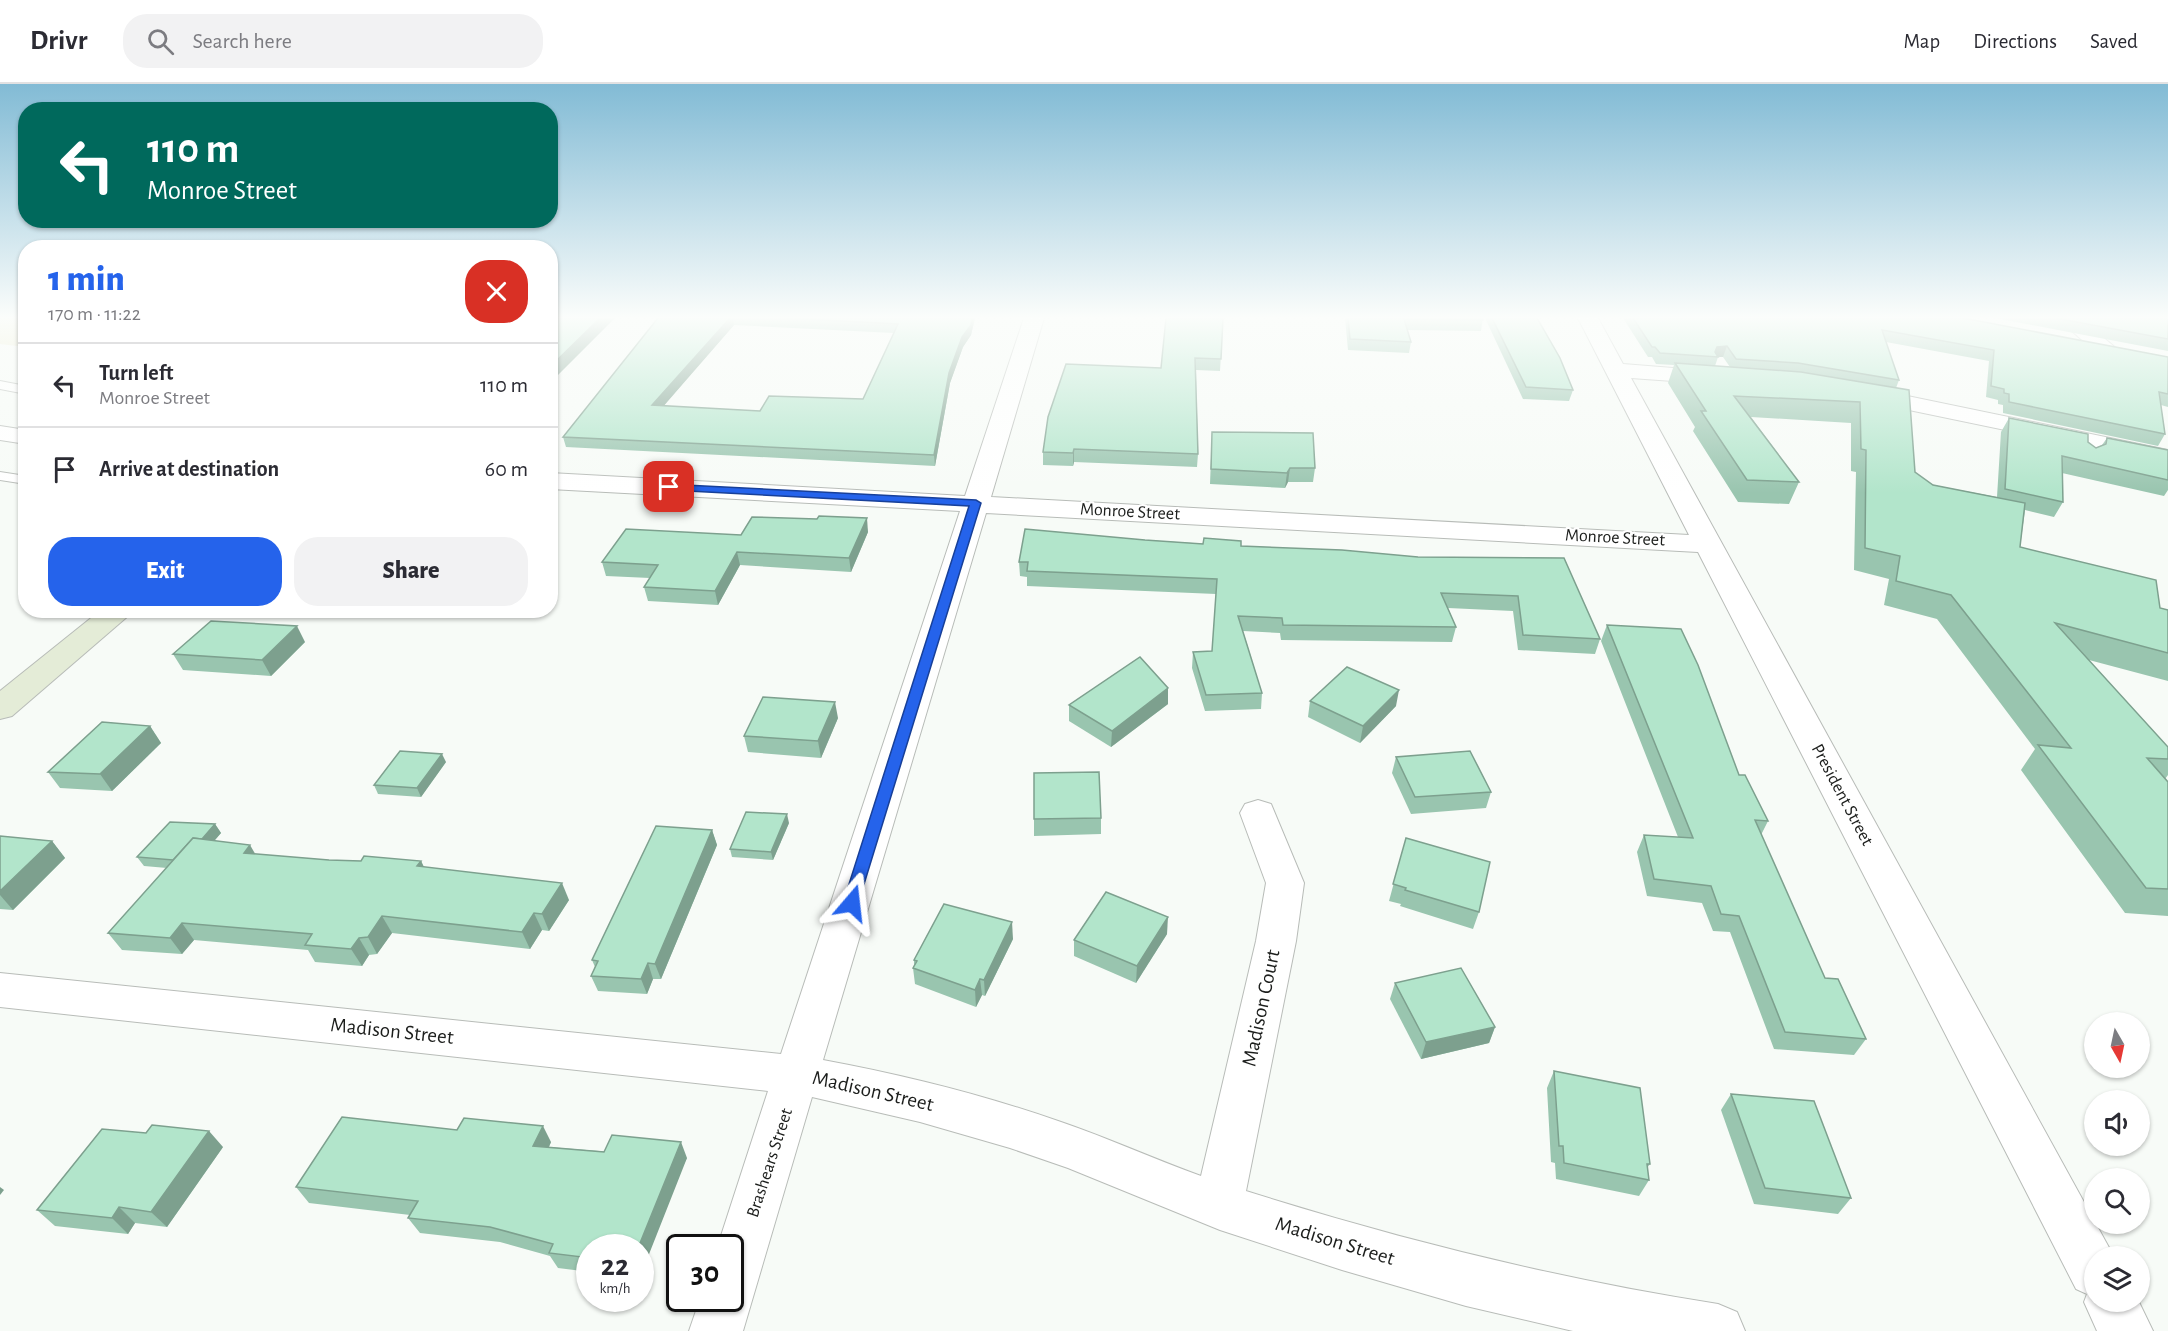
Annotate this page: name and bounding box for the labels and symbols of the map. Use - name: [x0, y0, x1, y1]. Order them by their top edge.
- pin: [643, 461, 694, 512]
- street label: Monroe Street: [1080, 500, 1181, 524]
- street label: Monroe Street: [1565, 526, 1666, 550]
- street label: President Street: [1808, 741, 1876, 849]
- position arrow: [820, 871, 884, 935]
- street label: Madison Court: [1238, 947, 1284, 1068]
- north arrow: [2084, 1012, 2150, 1078]
- street label: Madison Street: [329, 1014, 455, 1048]
- street label: Madison Street: [810, 1067, 936, 1115]
- street label: Brashears Street: [744, 1106, 796, 1220]
- street label: Madison Street: [1273, 1213, 1397, 1269]
- speed limit sign: 30: [666, 1234, 744, 1312]

